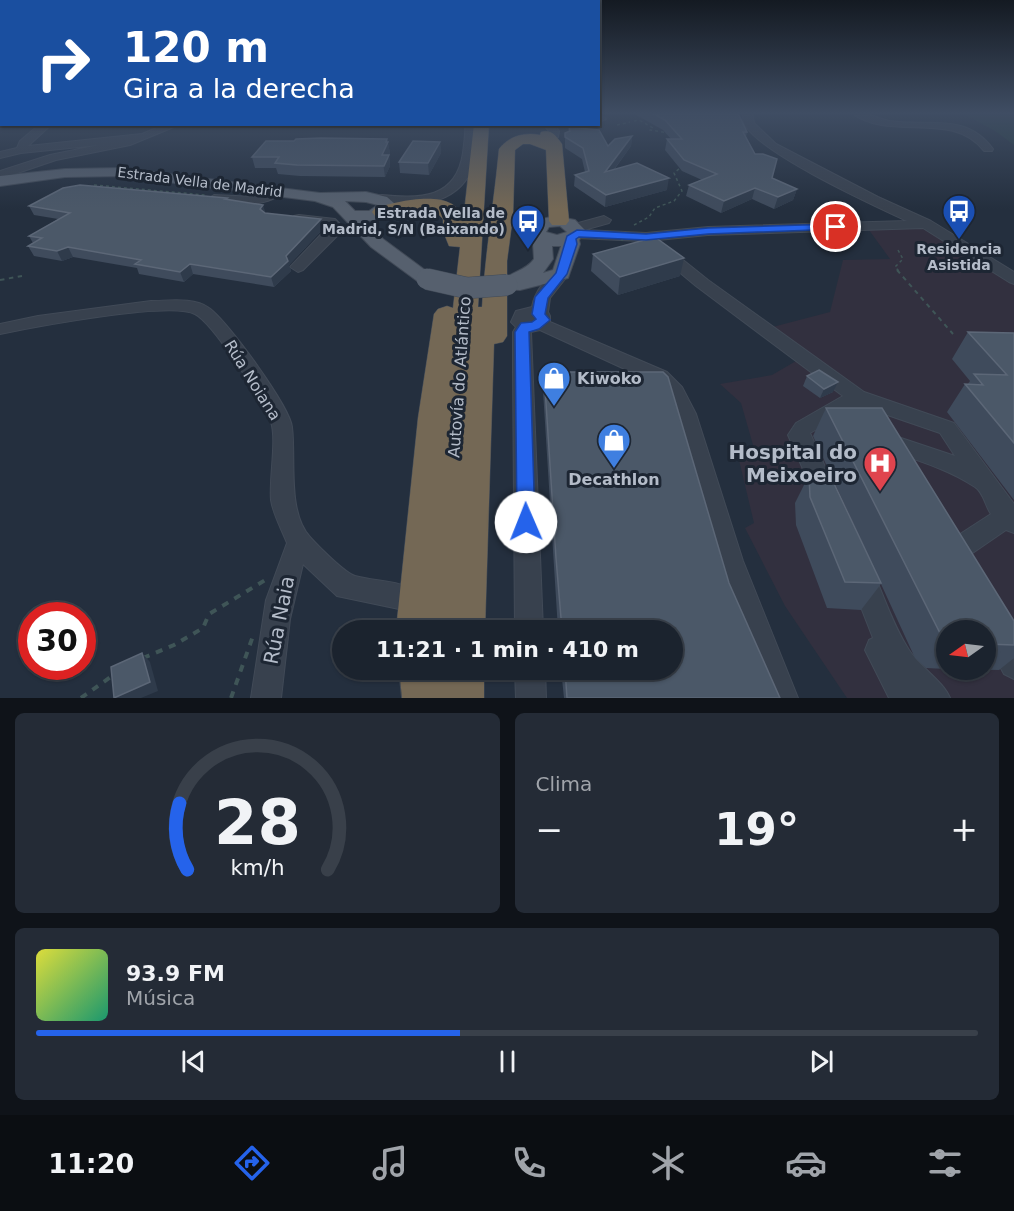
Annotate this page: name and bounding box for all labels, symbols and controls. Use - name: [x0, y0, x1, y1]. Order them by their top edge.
- text: 120 m: [123, 23, 269, 72]
- icon: right: [24, 24, 102, 102]
- text: Gira a la derecha: [123, 73, 355, 104]
- street label: Estrada Vella de Madrid: [117, 164, 283, 200]
- bus stop icon: Residencia Asistida: [941, 193, 977, 240]
- pin: [810, 201, 861, 252]
- bus stop icon: Estrada Vella de Madrid, S/N (Baixando): [510, 203, 546, 250]
- place label: Estrada Vella de Madrid, S/N (Baixando): [322, 205, 505, 237]
- icon: arrive: [819, 210, 852, 243]
- place label: Residencia Asistida: [916, 241, 1002, 273]
- street label: Autovía do Atlántico: [444, 296, 475, 458]
- street label: Rúa Noiana: [220, 336, 285, 424]
- shop icon: Kiwoko: [536, 360, 572, 407]
- place label: Kiwoko: [577, 369, 642, 388]
- shop icon: Decathlon: [596, 422, 632, 469]
- place label: Hospital do Meixoeiro: [729, 440, 857, 487]
- hospital icon: Hospital do Meixoeiro: [862, 445, 898, 492]
- place label: Decathlon: [568, 470, 660, 489]
- position arrow: [494, 490, 558, 554]
- street label: Rúa Naia: [259, 574, 299, 666]
- speed limit sign: 30: [18, 602, 96, 680]
- north arrow: [936, 620, 996, 680]
- map controls: [936, 620, 996, 680]
- text: 11:21 · 1 min · 410 m: [376, 637, 639, 662]
- text: Clima: [536, 772, 592, 796]
- text: 28: [214, 786, 301, 859]
- text: 19°: [714, 803, 799, 856]
- text: −: [536, 810, 563, 849]
- text: +: [950, 810, 978, 849]
- text: km/h: [230, 855, 284, 880]
- text: 93.9 FM: [126, 961, 225, 986]
- text: Música: [126, 986, 195, 1010]
- icon: previous: [177, 1045, 210, 1078]
- icon: pause: [491, 1045, 524, 1078]
- icon: next: [805, 1045, 838, 1078]
- icon: directions: [231, 1142, 273, 1184]
- icon: music: [369, 1142, 411, 1184]
- icon: phone: [508, 1142, 550, 1184]
- icon: climate: [647, 1142, 689, 1184]
- icon: car: [785, 1142, 827, 1184]
- icon: filters: [924, 1142, 966, 1184]
- text: 11:20: [48, 1148, 134, 1179]

